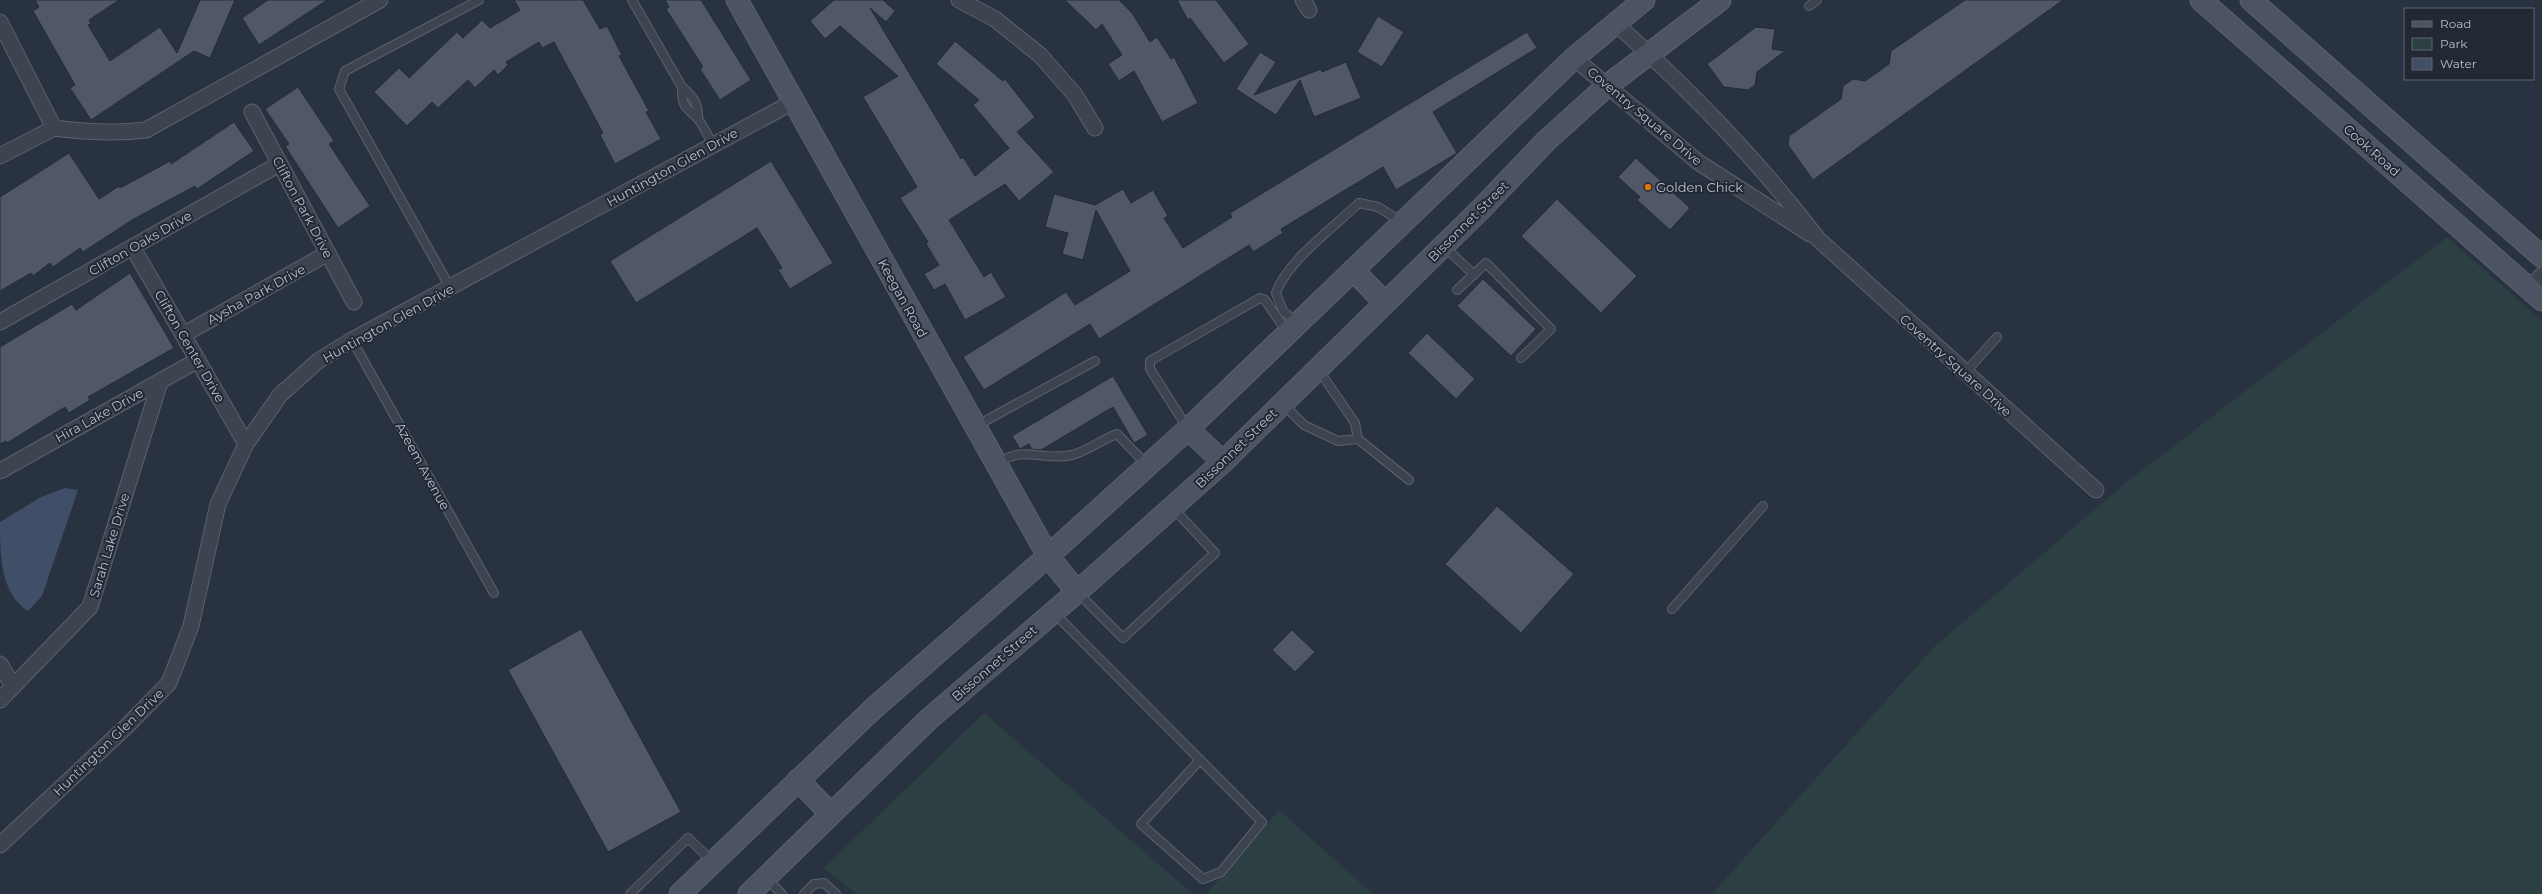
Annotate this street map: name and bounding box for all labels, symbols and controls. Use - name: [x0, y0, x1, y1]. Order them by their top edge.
- legend: [2404, 8, 2534, 80]
- text: Road: [2440, 16, 2471, 31]
- text: Park: [2440, 36, 2468, 51]
- text: Water: [2440, 56, 2477, 71]
- street label: Coventry Square Drive: [1584, 63, 1706, 169]
- street label: Cook Road: [2340, 120, 2404, 180]
- street label: Huntington Glen Drive: [604, 124, 741, 210]
- street label: Clifton Park Drive: [269, 153, 337, 261]
- street label: Bissonnet Street: [1424, 177, 1512, 265]
- place label: Golden Chick: [1656, 179, 1743, 195]
- marker: Golden Chick: [1643, 182, 1653, 192]
- street label: Clifton Oaks Drive: [86, 207, 194, 279]
- street label: Keegan Road: [875, 256, 931, 340]
- street label: Aysha Park Drive: [204, 260, 308, 328]
- street label: Huntington Glen Drive: [320, 280, 457, 366]
- street label: Clifton Center Drive: [151, 287, 229, 405]
- street label: Coventry Square Drive: [1897, 311, 2015, 419]
- street label: Hira Lake Drive: [52, 384, 146, 446]
- street label: Bissonnet Street: [1192, 405, 1280, 491]
- street label: Azeem Avenue: [392, 419, 454, 513]
- street label: Sarah Lake Drive: [86, 491, 133, 599]
- street label: Bissonnet Street: [948, 622, 1040, 704]
- street label: Huntington Glen Drive: [49, 685, 167, 799]

